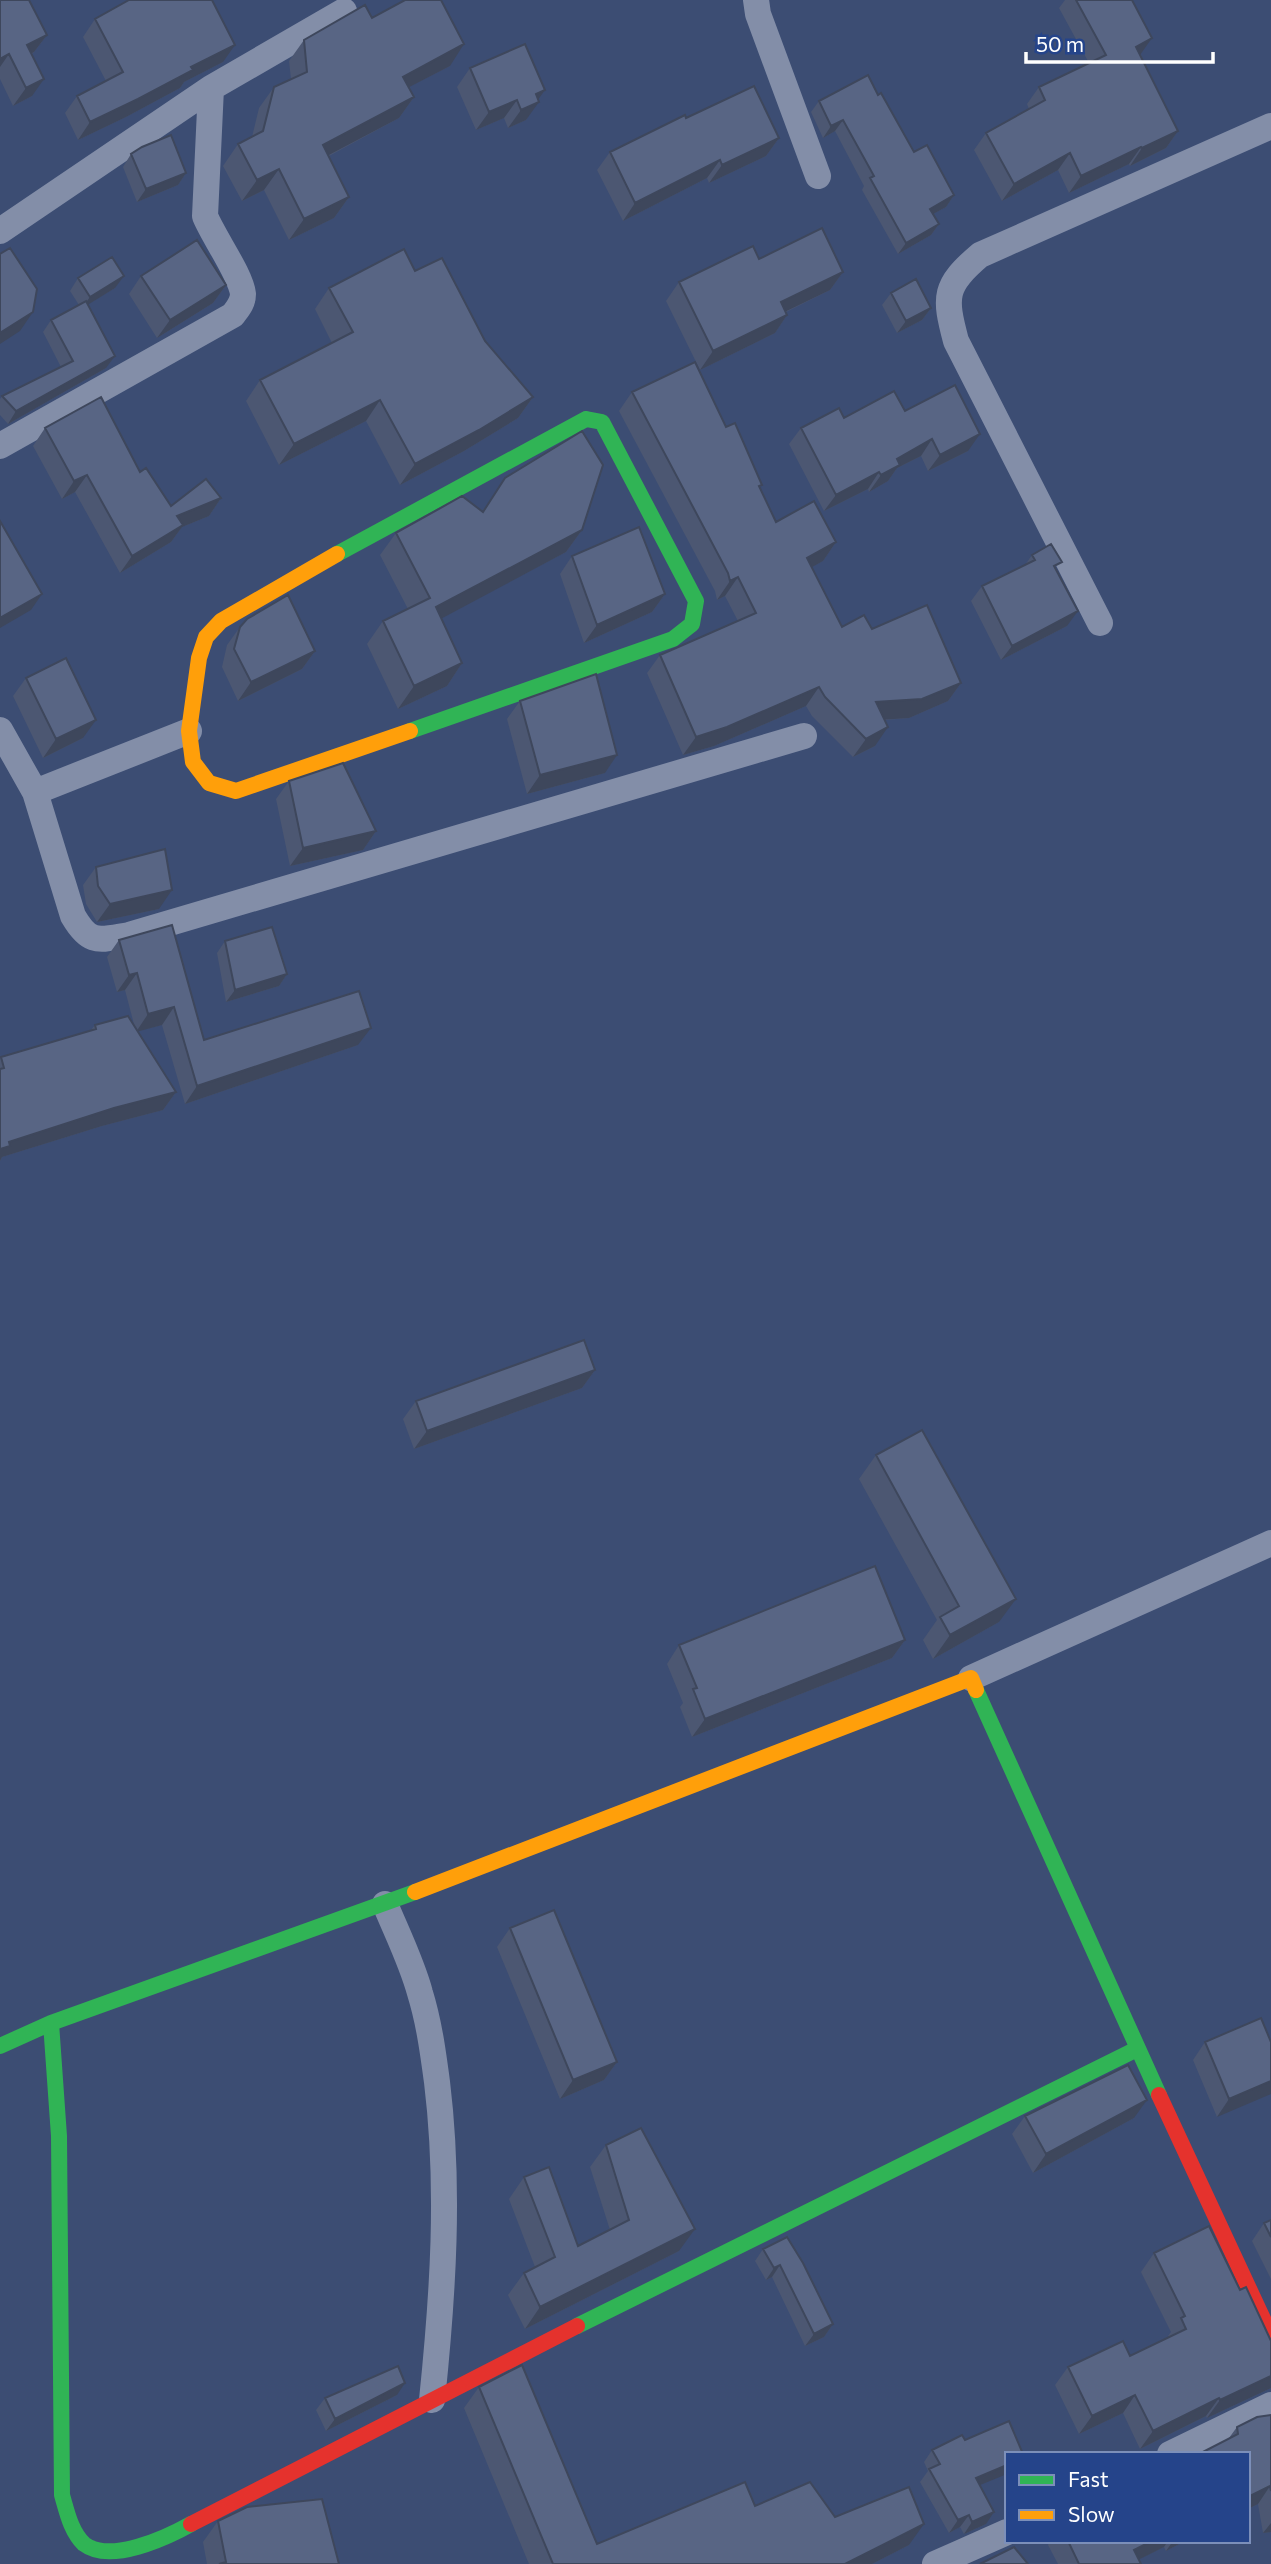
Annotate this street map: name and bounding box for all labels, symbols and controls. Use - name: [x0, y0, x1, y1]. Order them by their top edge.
- scale bar: [1026, 21, 1213, 65]
- text: 50 m: [1036, 31, 1084, 56]
- legend: [1005, 2452, 1250, 2543]
- text: Fast: [1068, 2466, 1109, 2491]
- text: Slow: [1068, 2501, 1115, 2526]

